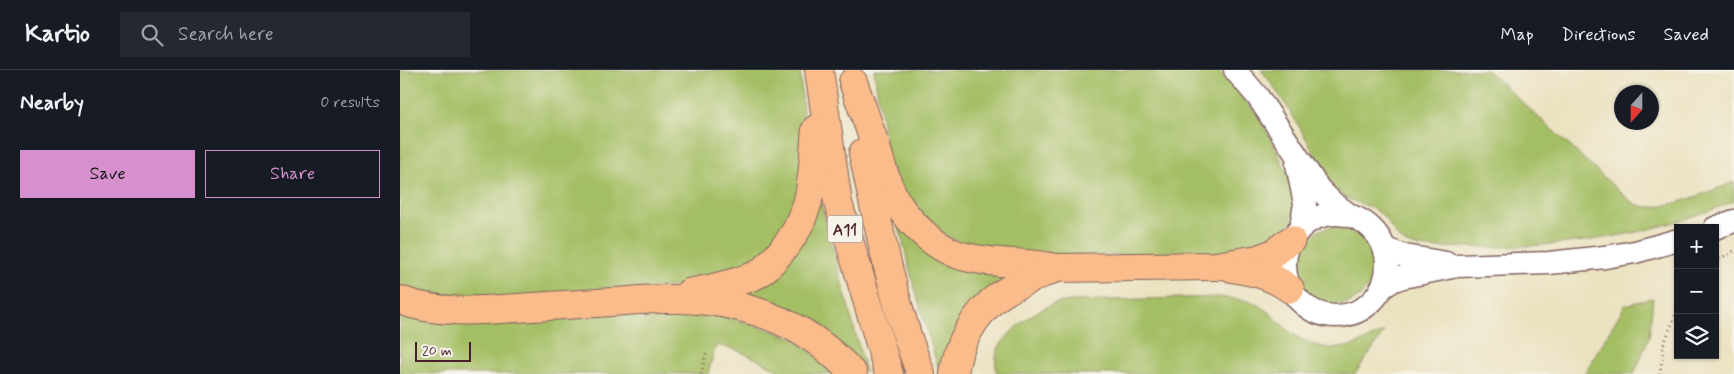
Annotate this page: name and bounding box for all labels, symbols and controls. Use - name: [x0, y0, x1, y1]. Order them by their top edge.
- search box: [120, 12, 470, 57]
- text: Kartio: [25, 19, 90, 50]
- icon: search: [138, 21, 166, 49]
- text: Search here: [178, 22, 274, 47]
- text: Map: [1501, 23, 1534, 47]
- text: Directions: [1562, 23, 1636, 47]
- text: Saved: [1664, 23, 1709, 47]
- north arrow: [1614, 85, 1659, 130]
- text: Nearby: [20, 89, 84, 117]
- text: 0 results: [320, 92, 380, 113]
- button: Save: [20, 150, 195, 198]
- button: Share: [205, 150, 380, 198]
- road number: A11: [828, 216, 862, 242]
- map controls: [1674, 224, 1719, 359]
- button: +: [1674, 224, 1719, 269]
- button: −: [1674, 269, 1719, 314]
- button: layers: [1674, 314, 1719, 359]
- scale bar: [415, 339, 471, 362]
- text: 20 m: [422, 342, 452, 360]

